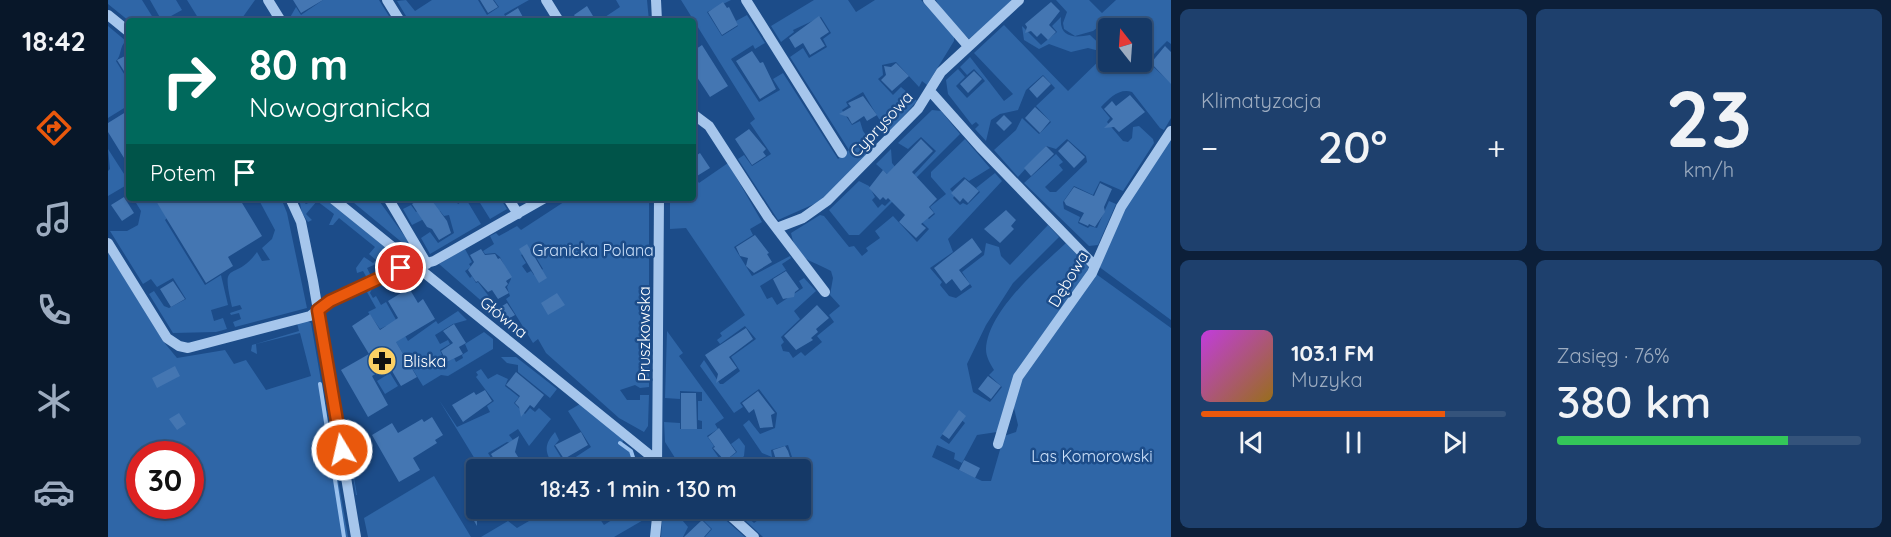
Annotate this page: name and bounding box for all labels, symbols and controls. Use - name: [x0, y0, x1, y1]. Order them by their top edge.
- north arrow: [1098, 18, 1152, 72]
- map controls: [1098, 18, 1152, 72]
- text: 18:42: [22, 24, 86, 58]
- text: 80 m: [249, 38, 348, 91]
- icon: right: [150, 42, 228, 120]
- text: 23: [1666, 69, 1752, 167]
- street label: Cyprysowa: [845, 87, 917, 161]
- text: Klimatyzacja: [1201, 88, 1321, 113]
- text: Nowogranicka: [249, 90, 431, 124]
- icon: directions: [33, 107, 75, 149]
- text: 20°: [1318, 118, 1387, 174]
- text: −: [1201, 127, 1218, 168]
- text: +: [1487, 127, 1506, 168]
- icon: arrive: [228, 156, 261, 189]
- text: km/h: [1683, 157, 1734, 182]
- text: Potem: [150, 159, 216, 187]
- icon: music: [33, 198, 75, 240]
- park label: Granicka Polana: [532, 240, 654, 260]
- pin: [375, 242, 426, 293]
- street label: Dębowa: [1044, 247, 1092, 311]
- icon: arrive: [384, 251, 417, 284]
- street label: Pruszkowska: [634, 286, 654, 382]
- icon: phone: [33, 289, 75, 331]
- street label: Główna: [476, 292, 532, 342]
- text: 103.1 FM: [1291, 339, 1374, 367]
- text: Zasięg · 76%: [1557, 343, 1670, 368]
- pharmacy icon: Bliska: [366, 345, 398, 377]
- place label: Bliska: [403, 351, 446, 371]
- text: Muzyka: [1291, 367, 1363, 392]
- text: 380 km: [1557, 373, 1711, 429]
- icon: climate: [33, 380, 75, 422]
- position arrow: [310, 418, 374, 482]
- icon: previous: [1235, 426, 1268, 459]
- icon: pause: [1337, 426, 1370, 459]
- icon: next: [1438, 426, 1471, 459]
- speed limit sign: 30: [126, 441, 204, 519]
- park label: Las Komorowski: [1031, 446, 1153, 466]
- icon: car: [33, 471, 75, 513]
- text: 18:43 · 1 min · 130 m: [540, 475, 737, 503]

